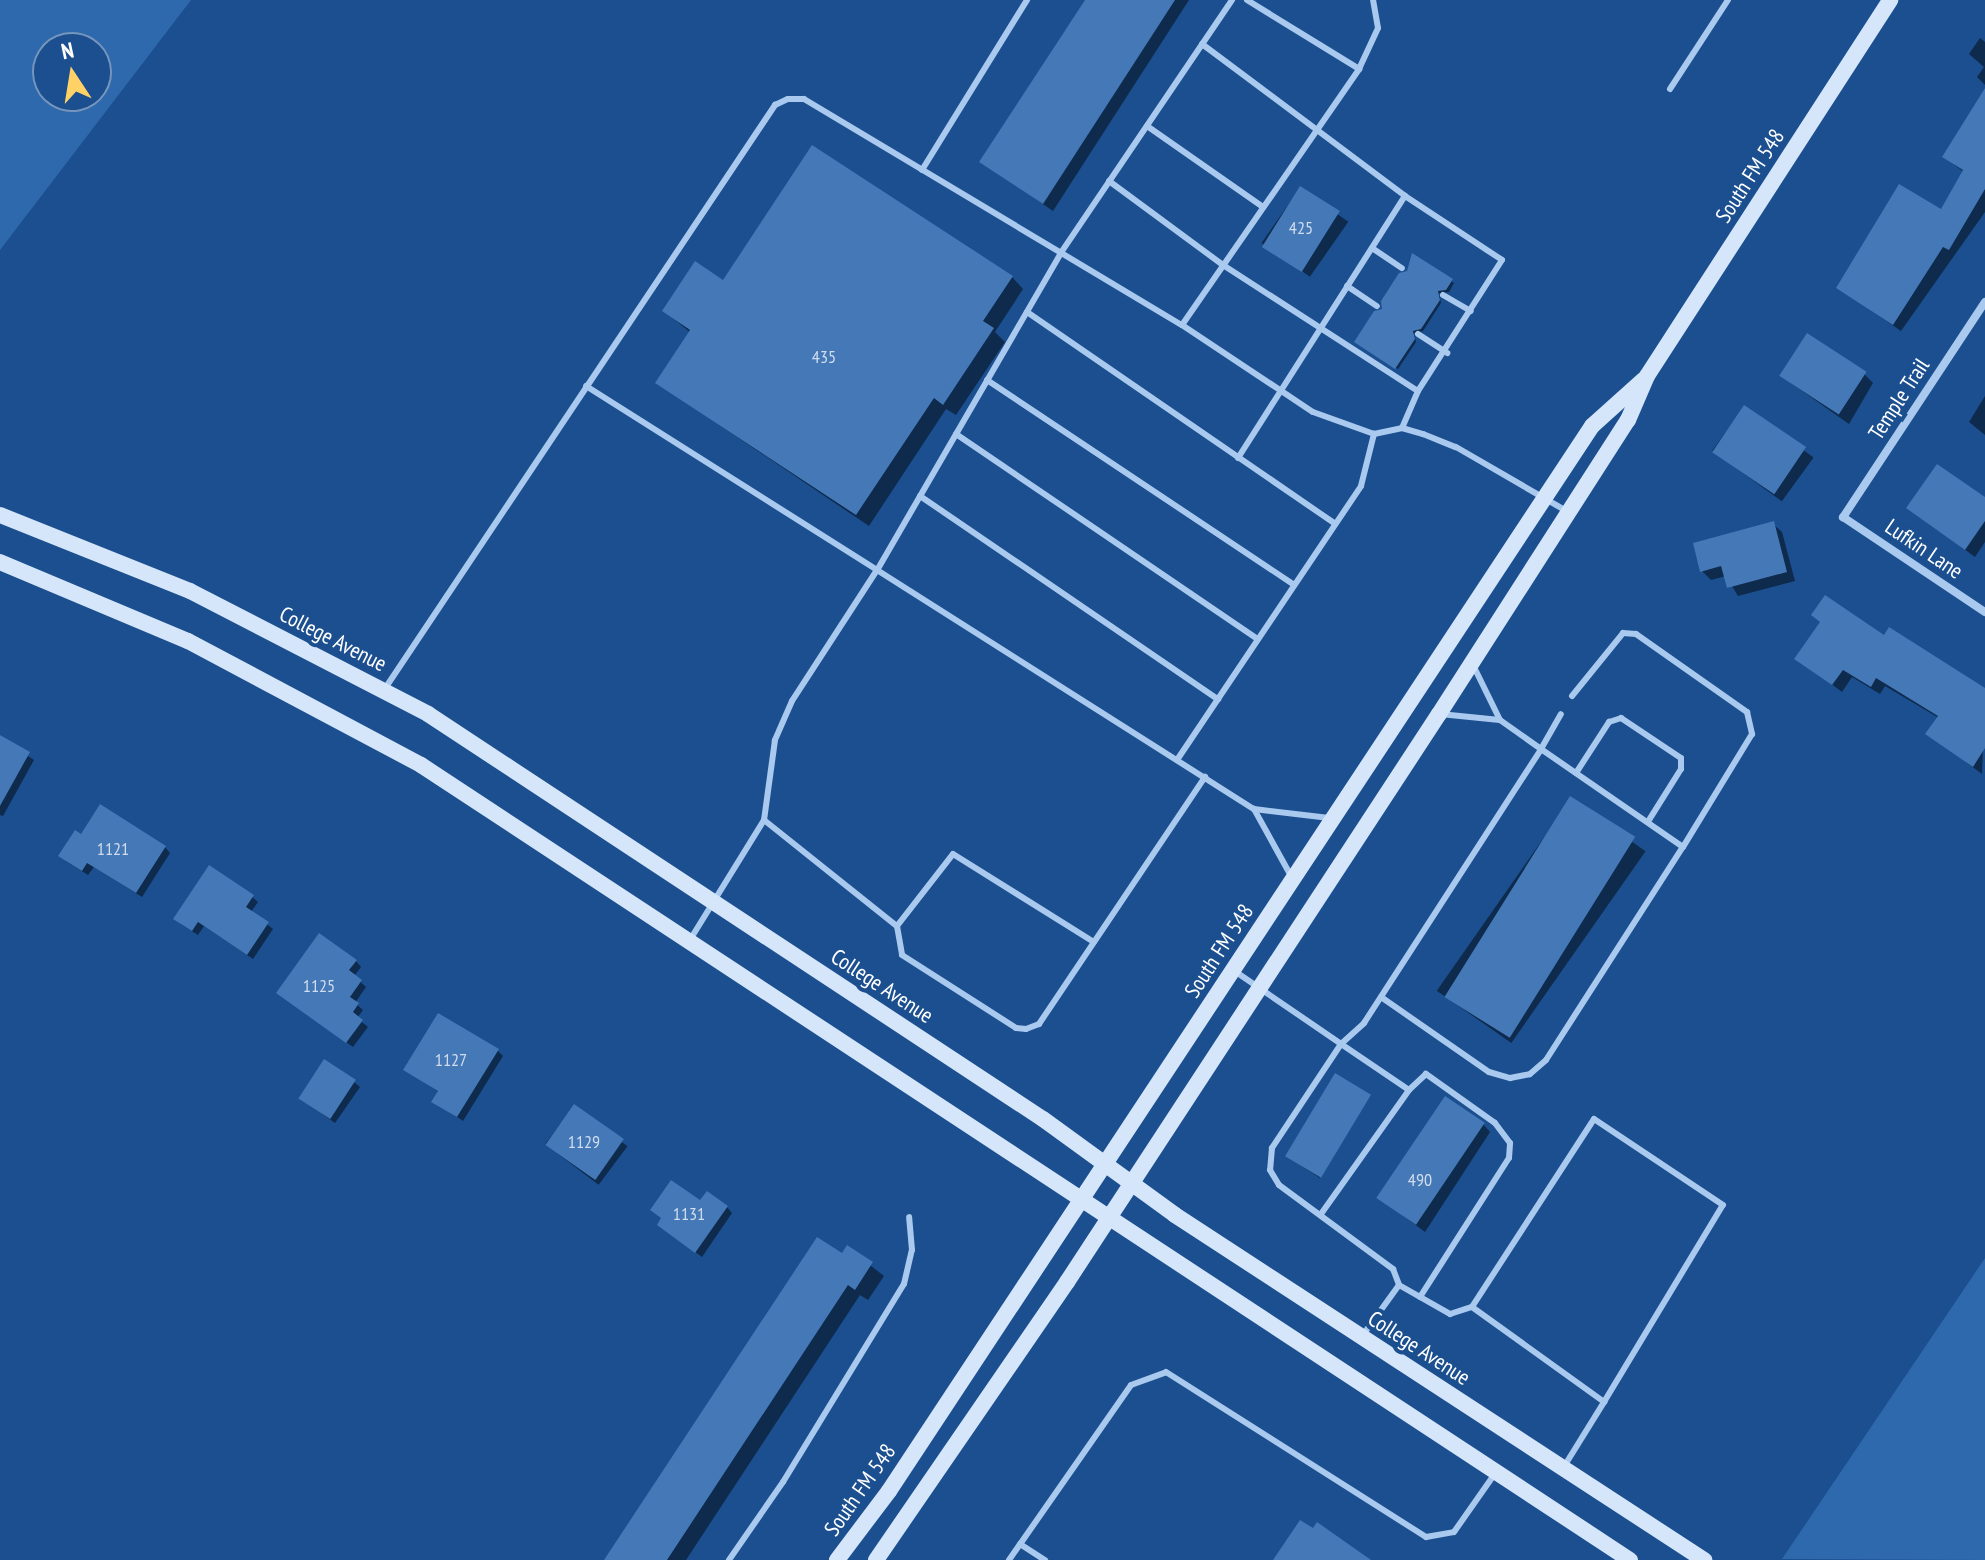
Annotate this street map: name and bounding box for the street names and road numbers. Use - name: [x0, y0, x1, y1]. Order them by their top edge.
- street label: South FM 548: [1710, 124, 1790, 228]
- street label: Temple Trail: [1863, 353, 1935, 445]
- street label: Lufkin Lane: [1880, 513, 1968, 585]
- street label: College Avenue: [275, 601, 391, 677]
- street label: South FM 548: [1179, 899, 1259, 1003]
- street label: College Avenue: [826, 943, 938, 1029]
- street label: College Avenue: [1363, 1305, 1475, 1391]
- street label: South FM 548: [819, 1439, 901, 1541]

